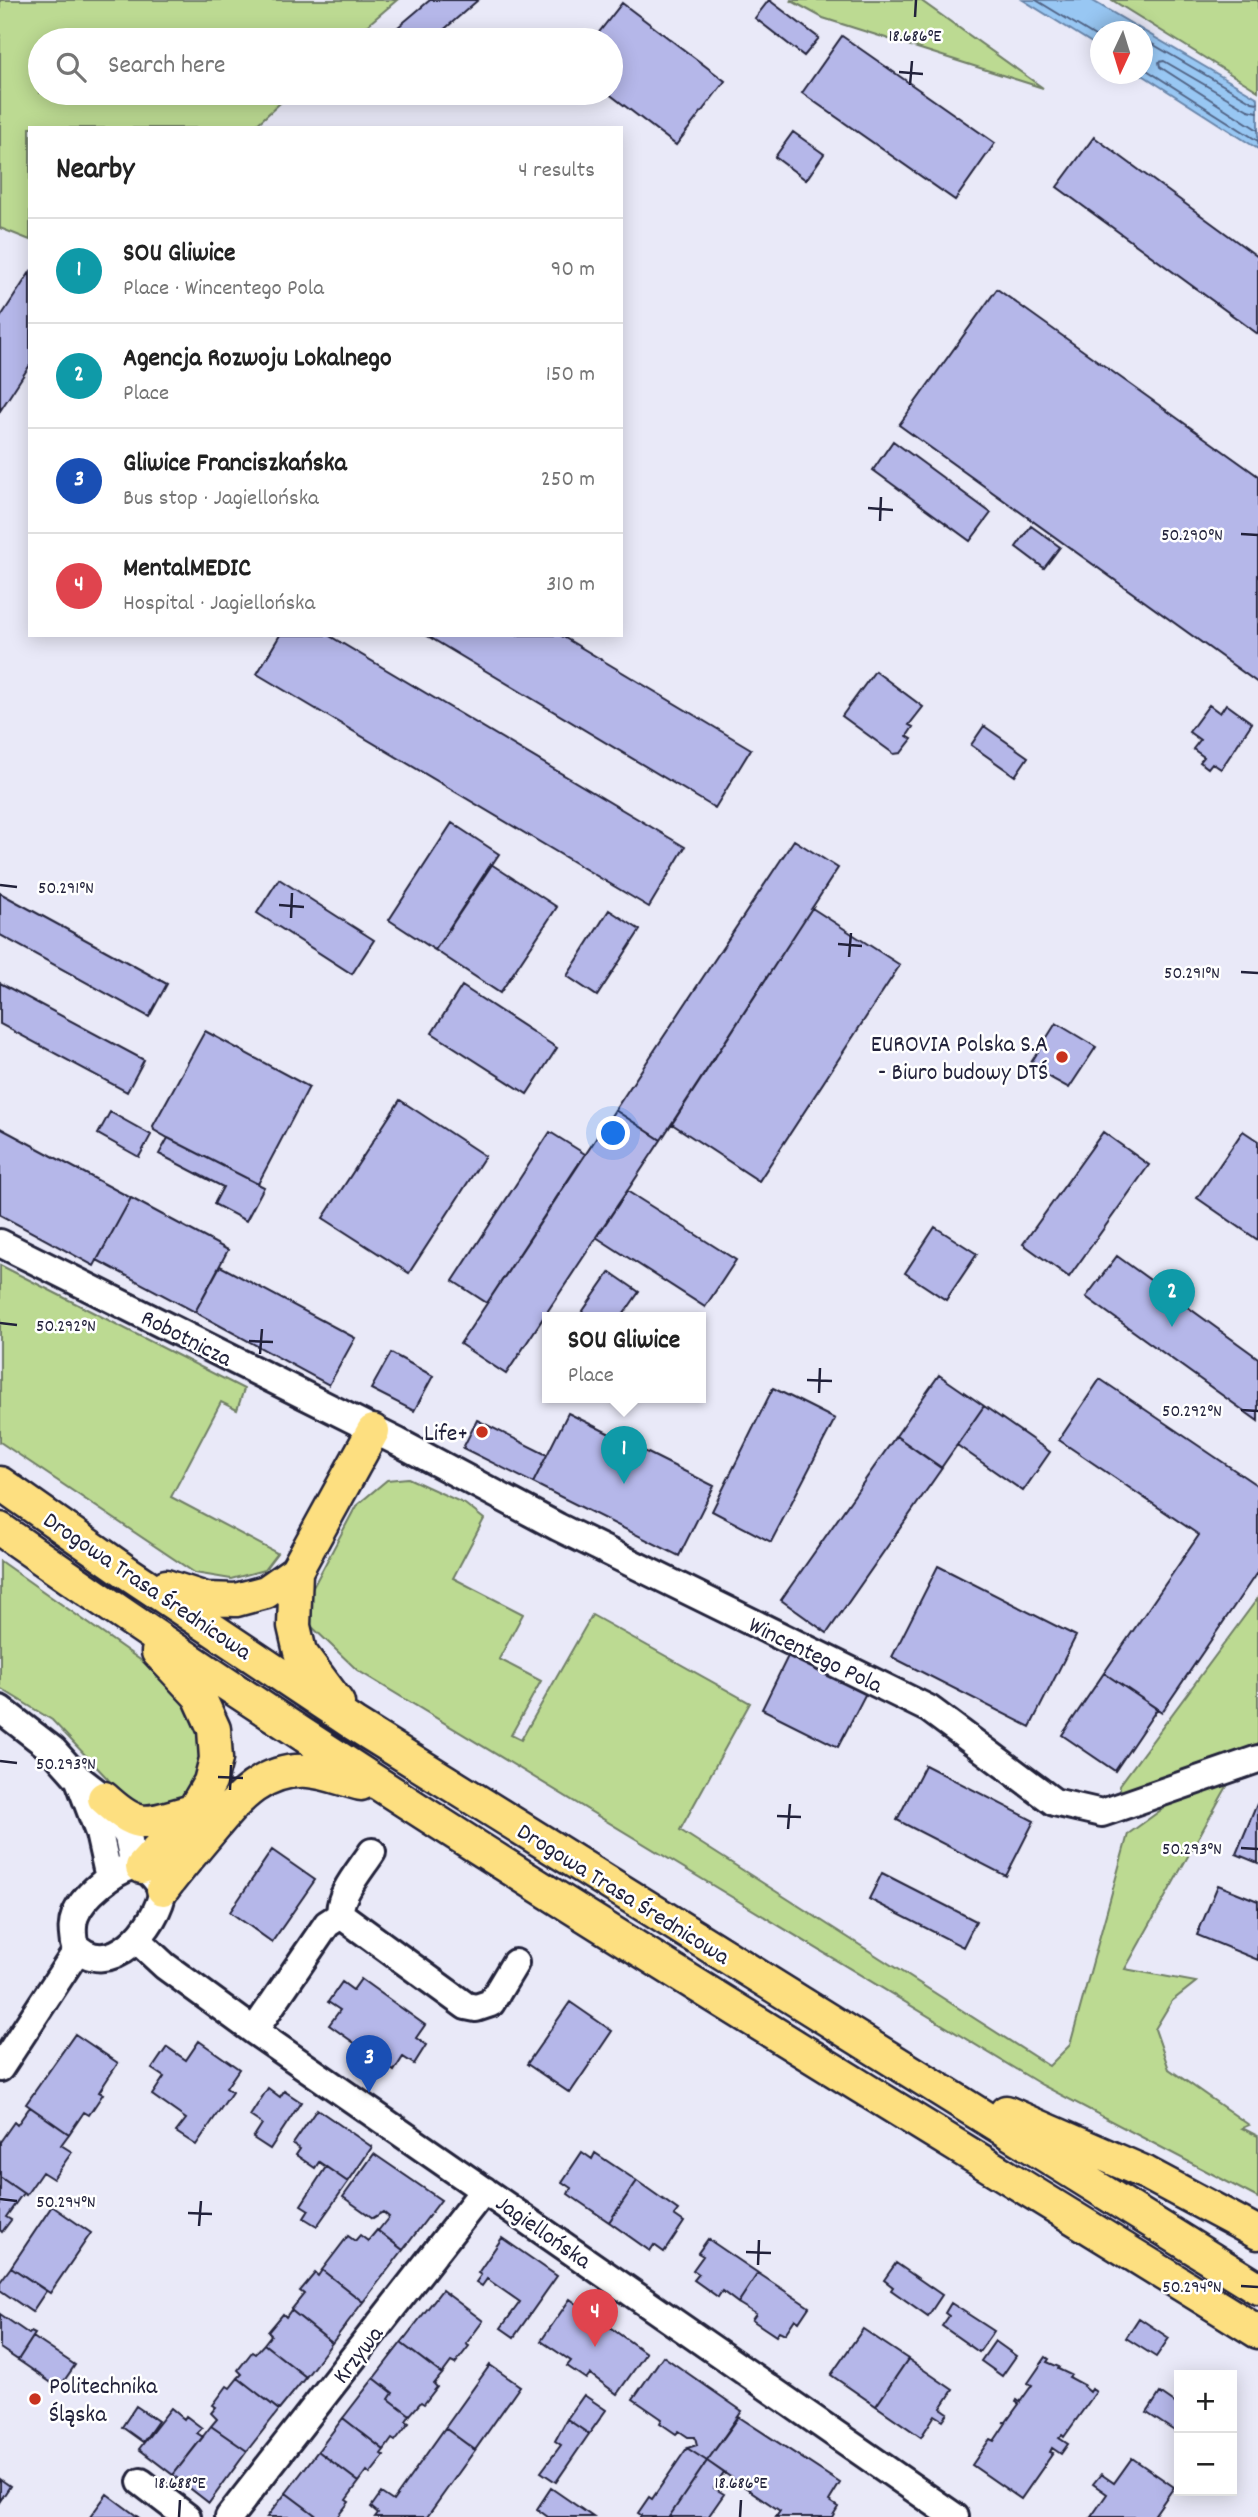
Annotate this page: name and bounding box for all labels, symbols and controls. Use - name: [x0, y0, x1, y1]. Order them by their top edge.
- north arrow: [1090, 21, 1153, 84]
- text: 18.686°E: [889, 25, 941, 50]
- search box: [28, 28, 623, 105]
- icon: search: [52, 48, 90, 86]
- text: Search here: [108, 48, 226, 85]
- text: Nearby: [56, 150, 134, 193]
- text: 4 results: [518, 155, 595, 188]
- text: SOU Gliwice: [123, 236, 235, 273]
- text: 1: [76, 254, 82, 287]
- text: 90 m: [551, 254, 595, 287]
- text: Place · Wincentego Pola: [123, 273, 324, 306]
- text: Agencja Rozwoju Lokalnego: [123, 341, 392, 378]
- text: 2: [74, 359, 84, 392]
- text: 150 m: [546, 359, 595, 392]
- text: Place: [123, 378, 169, 411]
- text: Gliwice Franciszkańska: [123, 446, 347, 483]
- text: 3: [74, 464, 84, 497]
- text: 250 m: [541, 464, 595, 497]
- text: Bus stop · Jagiellońska: [123, 483, 319, 516]
- text: 50.290°N: [1161, 524, 1223, 549]
- text: MentalMEDIC: [123, 551, 251, 588]
- text: 4: [74, 569, 84, 602]
- text: 310 m: [546, 569, 595, 602]
- text: Hospital · Jagiellońska: [123, 588, 315, 621]
- text: 50.291°N: [38, 877, 94, 902]
- text: 50.291°N: [1164, 962, 1220, 987]
- place label: EUROVIA Polska S.A - Biuro budowy DTŚ: [871, 1029, 1048, 1091]
- marker: EUROVIA Polska S.A - Biuro budowy DTŚ: [1054, 1049, 1070, 1065]
- your location: [596, 1116, 630, 1150]
- pin: 2: [1149, 1269, 1195, 1327]
- street label: Robotnicza: [134, 1302, 238, 1377]
- popup: [542, 1312, 706, 1403]
- text: 50.292°N: [36, 1315, 96, 1340]
- text: SOU Gliwice: [568, 1323, 680, 1360]
- text: Place: [568, 1360, 614, 1393]
- text: 50.292°N: [1162, 1400, 1222, 1425]
- place label: Life+: [424, 1418, 468, 1452]
- marker: Life+: [474, 1424, 490, 1440]
- pin: 1: [601, 1426, 647, 1484]
- street label: Drogowa Trasa Średnicowa: [35, 1505, 258, 1671]
- street label: Wincentego Pola: [742, 1610, 888, 1704]
- text: 50.293°N: [36, 1753, 96, 1778]
- street label: Drogowa Trasa Średnicowa: [509, 1816, 736, 1975]
- text: 50.293°N: [1162, 1838, 1222, 1863]
- pin: 3: [346, 2035, 392, 2093]
- street label: Jagiellońska: [488, 2188, 598, 2279]
- text: 50.294°N: [36, 2191, 96, 2216]
- text: 50.294°N: [1162, 2276, 1222, 2301]
- pin: 4: [572, 2289, 618, 2347]
- street label: Krzywa: [326, 2319, 393, 2392]
- map controls: [1174, 2370, 1237, 2496]
- button: +: [1174, 2370, 1237, 2433]
- place label: Politechnika Śląska: [49, 2371, 158, 2433]
- marker: Politechnika Śląska: [27, 2391, 43, 2407]
- button: −: [1174, 2433, 1237, 2496]
- text: 18.688°E: [154, 2472, 206, 2497]
- text: 18.686°E: [715, 2472, 767, 2497]

